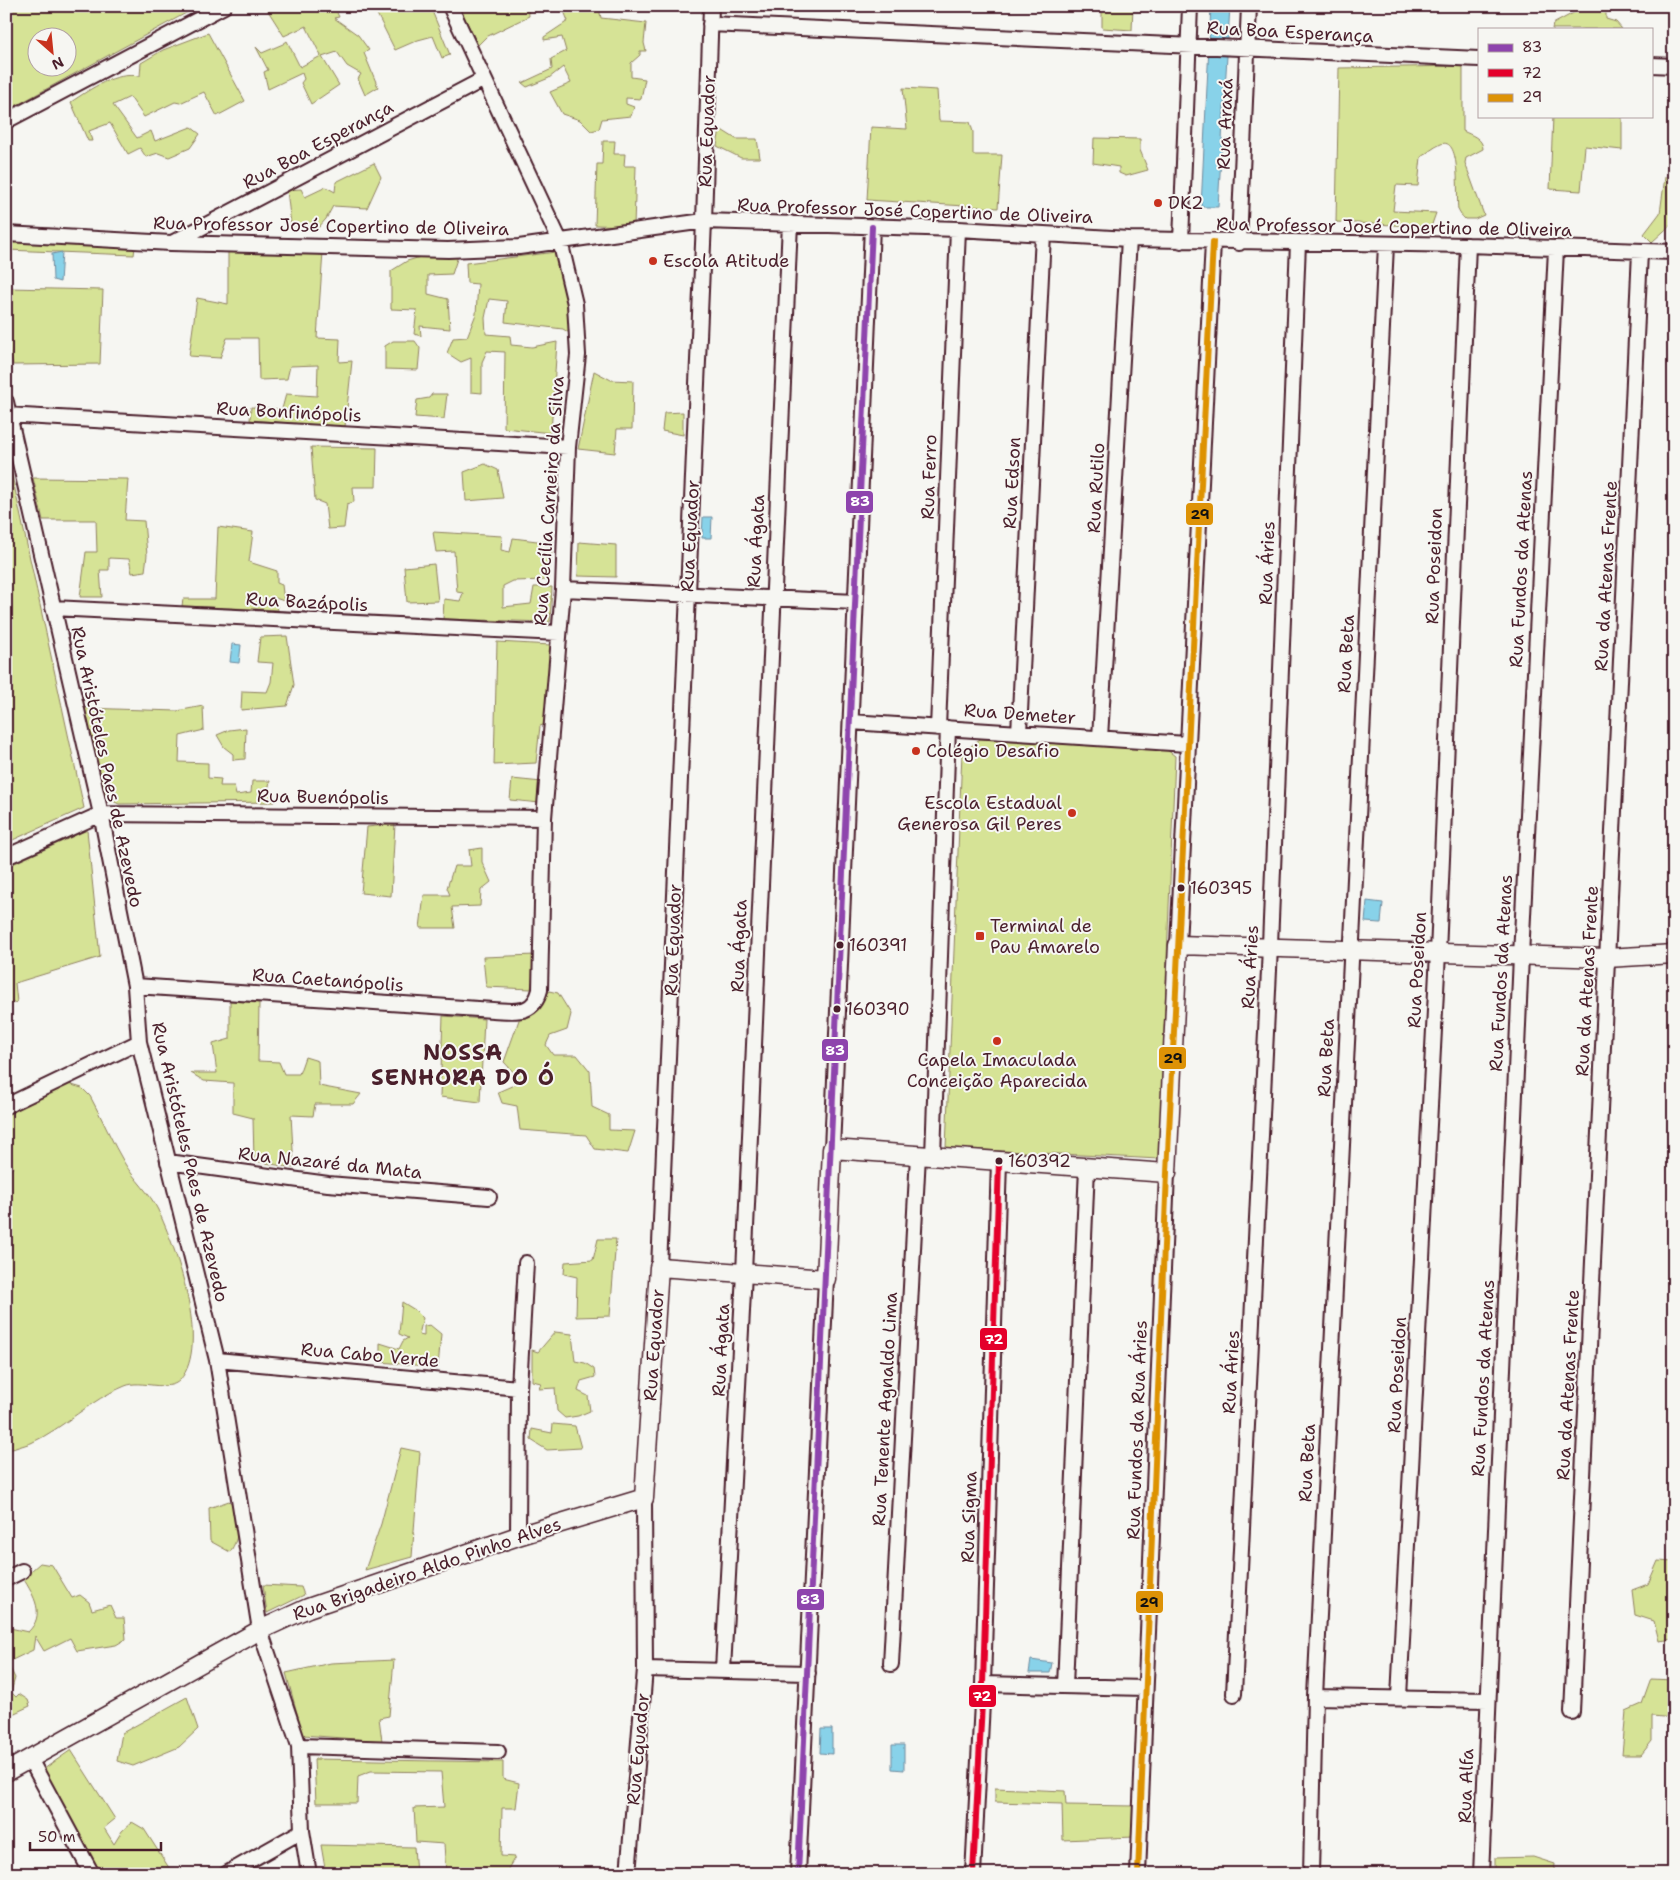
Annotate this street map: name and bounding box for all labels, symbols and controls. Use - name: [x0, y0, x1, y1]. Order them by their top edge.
- street label: Rua Boa Esperança: [1206, 16, 1374, 48]
- north arrow: [28, 28, 78, 78]
- legend: [1478, 28, 1652, 118]
- text: 83: [1522, 37, 1542, 57]
- text: N: [49, 53, 67, 74]
- text: 72: [1522, 63, 1542, 83]
- street label: Rua Equador: [693, 74, 721, 188]
- street label: Rua Araxá: [1211, 78, 1239, 170]
- text: 29: [1522, 87, 1542, 107]
- street label: Rua Boa Esperança: [239, 95, 397, 195]
- place label: DK2: [1168, 191, 1204, 215]
- street label: Rua Professor José Copertino de Oliveira: [737, 193, 1093, 229]
- marker: DK2: [1152, 197, 1164, 209]
- street label: Rua Professor José Copertino de Oliveira: [153, 211, 509, 241]
- street label: Rua Professor José Copertino de Oliveira: [1216, 212, 1572, 242]
- place label: Escola Atitude: [663, 249, 789, 273]
- marker: Escola Atitude: [647, 255, 659, 267]
- street label: Rua Cecília Carneiro da Silva: [528, 375, 570, 627]
- street label: Rua Bonfinópolis: [216, 396, 362, 428]
- street label: Rua Ferro: [916, 434, 942, 520]
- street label: Rua Edson: [998, 436, 1026, 530]
- street label: Rua Rutilo: [1082, 442, 1110, 534]
- street label: Rua Fundos da Atenas: [1504, 470, 1538, 668]
- street label: Rua Equador: [675, 479, 705, 593]
- street label: Rua da Atenas Frente: [1589, 480, 1623, 672]
- line badge: 83: [845, 490, 874, 514]
- text: 83: [850, 492, 870, 510]
- street label: Rua Ágata: [742, 494, 770, 588]
- line badge: 29: [1185, 502, 1214, 526]
- text: 29: [1190, 505, 1210, 523]
- street label: Rua Poseidon: [1420, 507, 1448, 625]
- street label: Rua Áries: [1254, 521, 1280, 605]
- street label: Rua Bazápolis: [245, 587, 369, 617]
- street label: Rua Beta: [1332, 614, 1360, 694]
- street label: Rua Aristóteles Paes de Azevedo: [65, 624, 149, 910]
- street label: Rua Demeter: [963, 698, 1077, 730]
- place label: Colégio Desafio: [926, 739, 1059, 763]
- marker: Colégio Desafio: [910, 745, 922, 757]
- street label: Rua Buenópolis: [257, 784, 389, 810]
- place label: Escola Estadual Generosa Gil Peres: [897, 791, 1063, 836]
- marker: Escola Estadual Generosa Gil Peres: [1066, 807, 1078, 819]
- street label: Rua Fundos da Atenas: [1484, 874, 1518, 1072]
- place label: 160395: [1190, 877, 1252, 899]
- street label: Rua Equador: [659, 883, 687, 997]
- marker: 160395: [1176, 883, 1186, 893]
- street label: Rua da Atenas Frente: [1570, 885, 1604, 1077]
- street label: Rua Ágata: [725, 899, 753, 993]
- street label: Rua Poseidon: [1402, 911, 1432, 1029]
- place label: Terminal de Pau Amarelo: [990, 914, 1100, 959]
- street label: Rua Áries: [1236, 924, 1264, 1010]
- marker: Terminal de Pau Amarelo: [974, 930, 986, 942]
- place label: 160391: [849, 934, 907, 956]
- marker: 160391: [835, 940, 845, 950]
- street label: Rua Caetanópolis: [251, 963, 405, 997]
- place label: 160390: [846, 998, 910, 1020]
- marker: 160390: [832, 1004, 842, 1014]
- street label: Rua Beta: [1312, 1018, 1340, 1098]
- street label: Rua Aristóteles Paes de Azevedo: [146, 1020, 234, 1304]
- marker: Capela Imaculada Conceição Aparecida: [991, 1035, 1003, 1047]
- district label: NOSSA SENHORA DO Ó: [371, 1038, 555, 1092]
- line badge: 83: [821, 1038, 849, 1062]
- text: 83: [825, 1041, 845, 1059]
- line badge: 29: [1158, 1046, 1187, 1070]
- place label: Capela Imaculada Conceição Aparecida: [907, 1048, 1087, 1093]
- text: 29: [1163, 1049, 1183, 1067]
- street label: Rua Nazaré da Mata: [237, 1141, 423, 1185]
- place label: 160392: [1008, 1150, 1071, 1172]
- marker: 160392: [994, 1156, 1004, 1166]
- street label: Rua Fundos da Atenas: [1466, 1279, 1500, 1477]
- street label: Rua Equador: [638, 1288, 670, 1402]
- street label: Rua da Atenas Frente: [1551, 1289, 1585, 1481]
- street label: Rua Tenente Agnaldo Lima: [867, 1291, 903, 1527]
- street label: Rua Ágata: [707, 1303, 735, 1397]
- street label: Rua Poseidon: [1382, 1316, 1412, 1434]
- street label: Rua Fundos da Rua Áries: [1121, 1320, 1153, 1540]
- line badge: 72: [979, 1327, 1008, 1351]
- street label: Rua Áries: [1217, 1329, 1245, 1415]
- text: 72: [985, 1330, 1004, 1348]
- street label: Rua Cabo Verde: [300, 1337, 440, 1373]
- street label: Rua Beta: [1293, 1423, 1321, 1503]
- street label: Rua Sigma: [955, 1471, 983, 1563]
- street label: Rua Brigadeiro Aldo Pinho Alves: [290, 1512, 564, 1626]
- line badge: 83: [796, 1588, 825, 1611]
- text: 83: [800, 1590, 820, 1608]
- line badge: 29: [1135, 1590, 1164, 1614]
- text: 29: [1139, 1593, 1159, 1611]
- line badge: 72: [968, 1684, 997, 1708]
- text: 72: [973, 1687, 992, 1705]
- street label: Rua Equador: [621, 1692, 655, 1806]
- street label: Rua Alfa: [1453, 1748, 1479, 1824]
- scale bar: [30, 1820, 161, 1852]
- text: 50 m: [38, 1827, 76, 1847]

